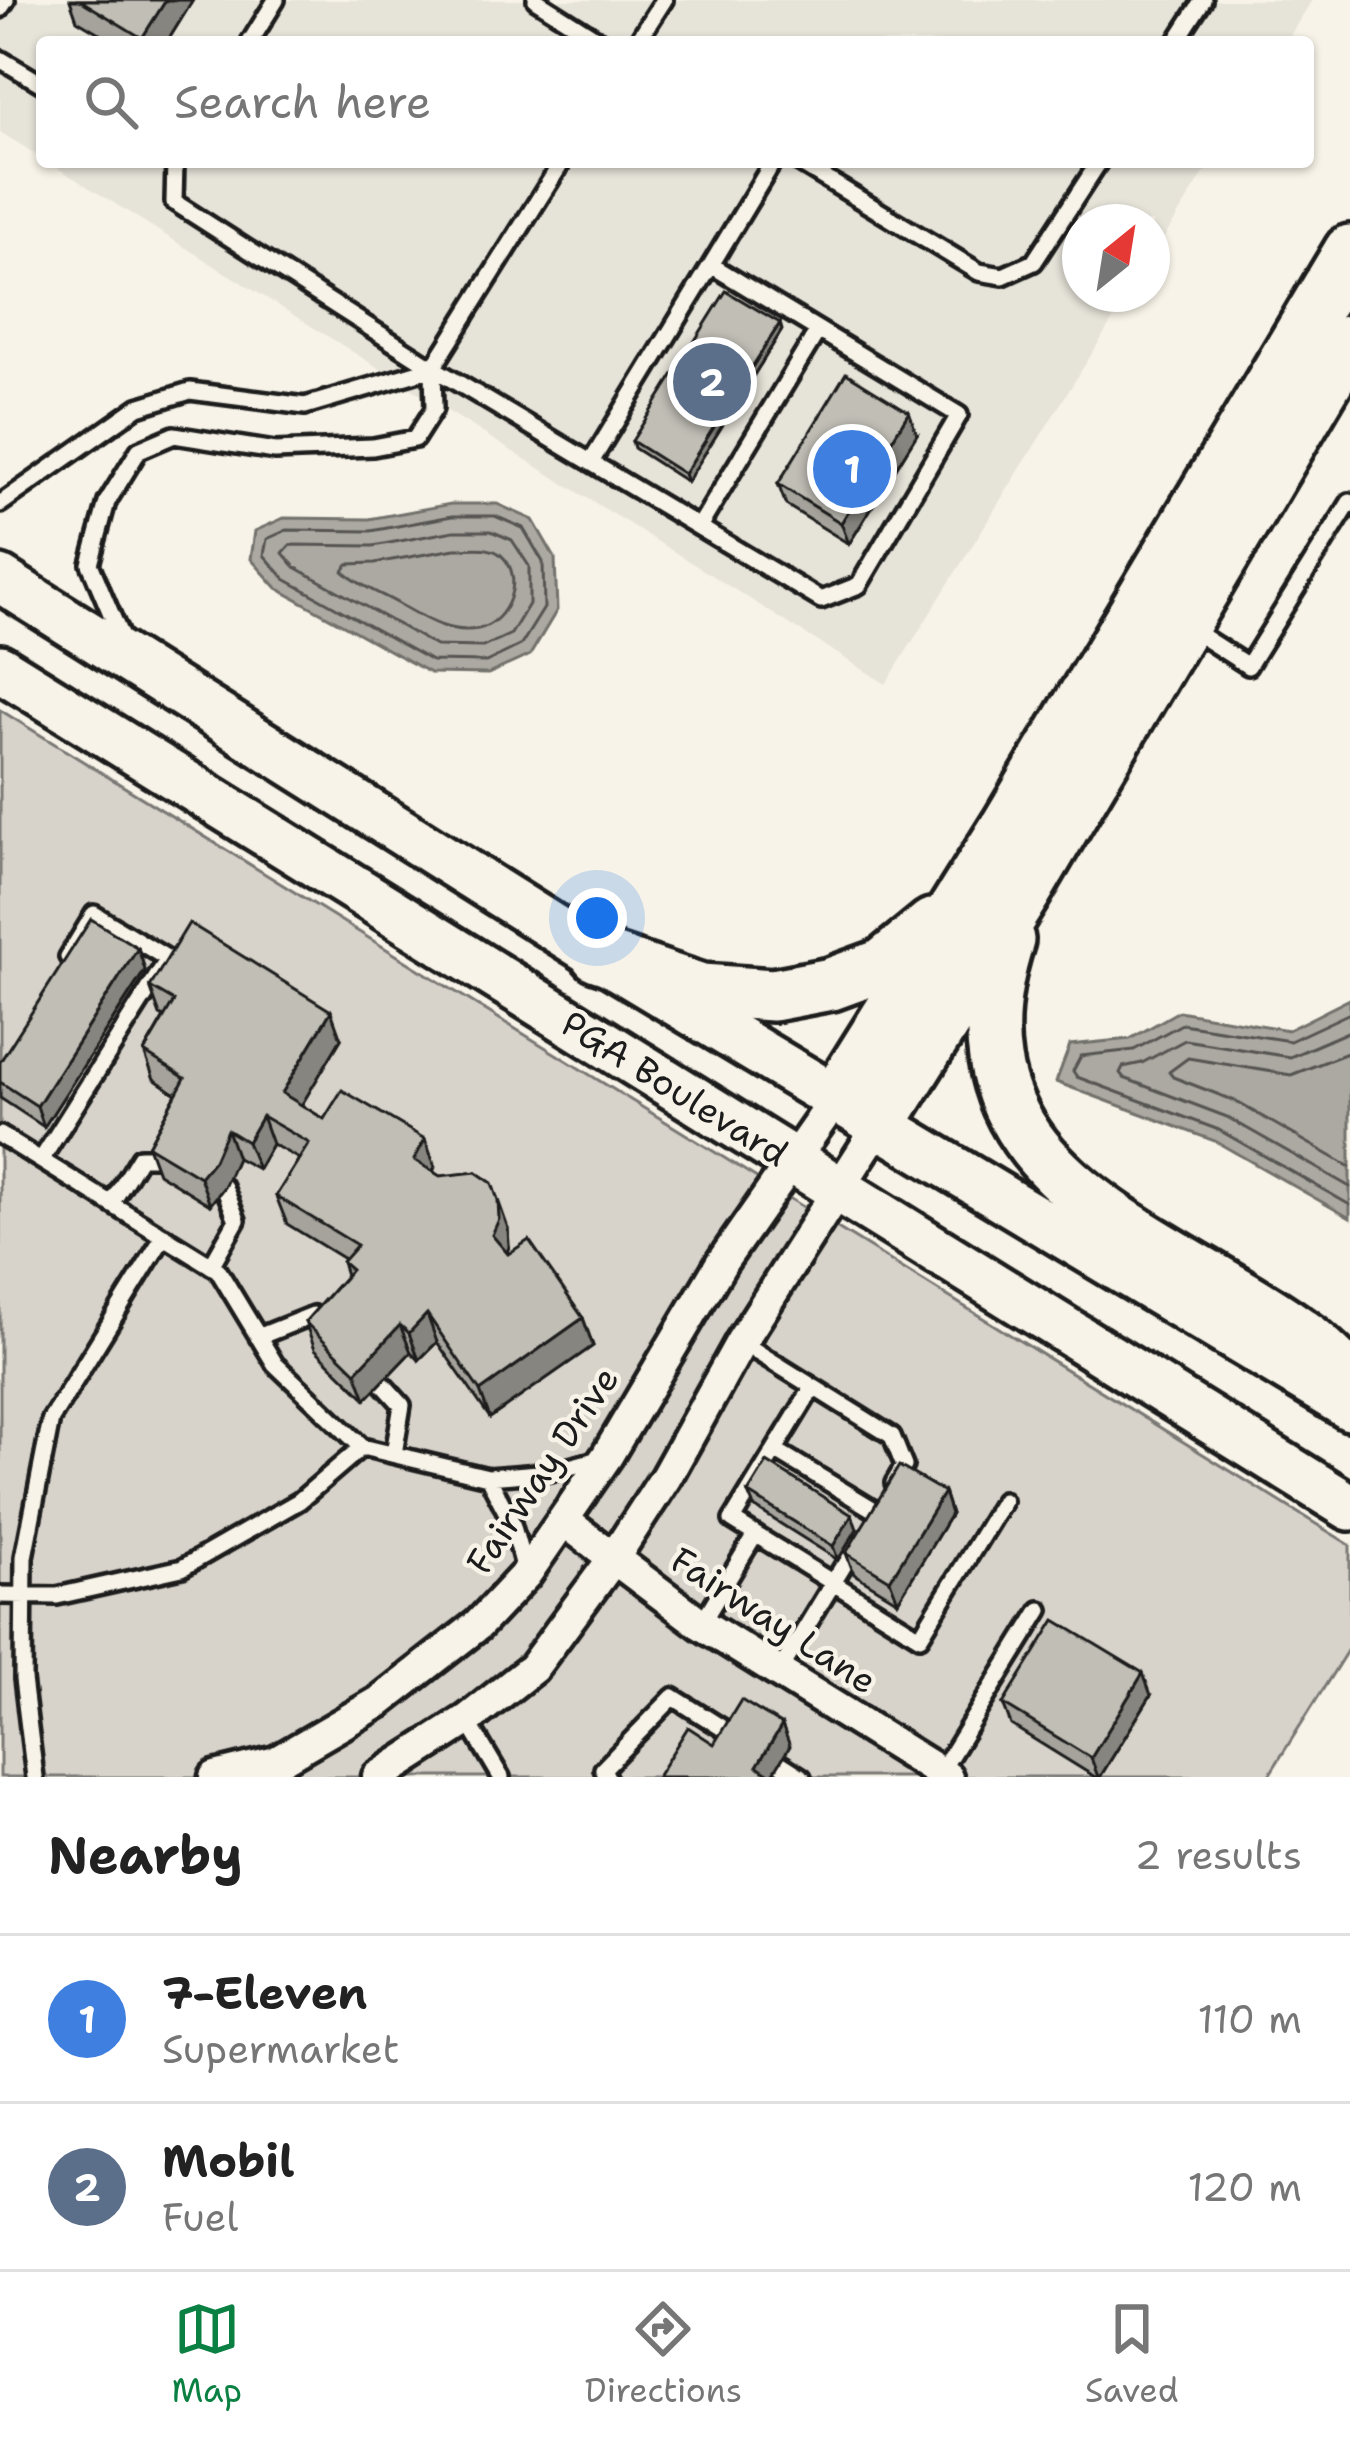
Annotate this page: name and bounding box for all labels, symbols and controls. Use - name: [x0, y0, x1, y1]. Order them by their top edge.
- search box: [36, 36, 1314, 168]
- icon: search: [78, 69, 144, 135]
- text: Search here: [174, 72, 431, 132]
- north arrow: [1062, 204, 1170, 312]
- pin: 2: [673, 337, 751, 427]
- pin: 1: [813, 424, 891, 514]
- your location: [567, 888, 627, 948]
- street label: PGA Boulevard: [552, 999, 797, 1178]
- street label: Fairway Drive: [455, 1357, 630, 1584]
- street label: Fairway Lane: [661, 1536, 886, 1705]
- text: Nearby: [48, 1821, 243, 1889]
- text: 2 results: [1135, 1829, 1302, 1881]
- text: 7-Eleven: [162, 1963, 367, 2023]
- text: 1: [78, 1993, 96, 2045]
- text: 110 m: [1198, 1993, 1302, 2045]
- text: Supermarket: [162, 2023, 400, 2075]
- text: Mobil: [162, 2131, 295, 2191]
- text: 2: [73, 2161, 101, 2213]
- text: 120 m: [1187, 2161, 1302, 2213]
- text: Fuel: [162, 2191, 238, 2243]
- tab: Map: [171, 2296, 242, 2413]
- tab: Directions: [585, 2296, 742, 2413]
- tab: Saved: [1085, 2296, 1179, 2413]

